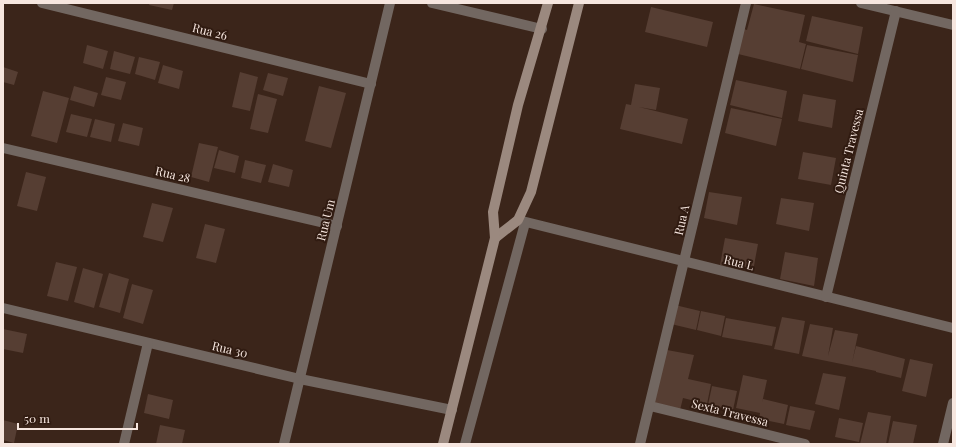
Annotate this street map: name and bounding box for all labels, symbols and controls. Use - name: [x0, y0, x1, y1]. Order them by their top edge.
- street label: Rua 26: [191, 19, 229, 43]
- street label: Quinta Travessa: [830, 107, 866, 195]
- street label: Rua 28: [154, 162, 192, 186]
- street label: Rua Um: [312, 197, 338, 242]
- street label: Rua A: [670, 203, 692, 237]
- street label: Rua L: [722, 251, 756, 273]
- street label: Rua 30: [211, 337, 249, 361]
- street label: Sexta Travessa: [690, 395, 770, 429]
- scale bar: [18, 405, 137, 431]
- text: 50 m: [24, 410, 50, 426]

